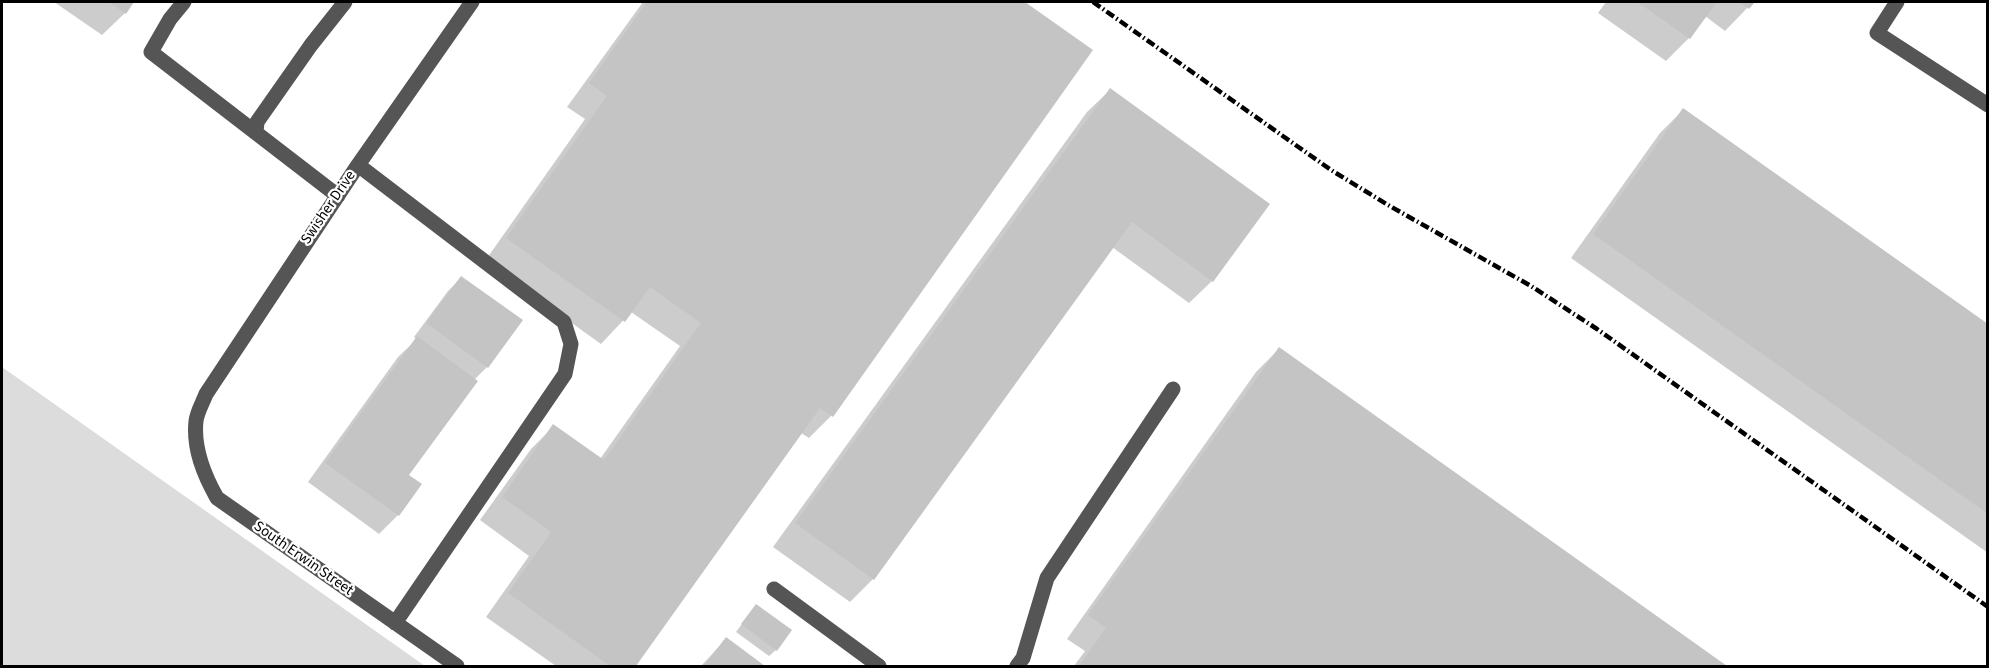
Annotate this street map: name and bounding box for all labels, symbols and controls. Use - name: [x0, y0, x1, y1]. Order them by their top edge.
- street label: Swisher Drive: [298, 168, 360, 248]
- street label: South Erwin Street: [250, 518, 356, 600]

